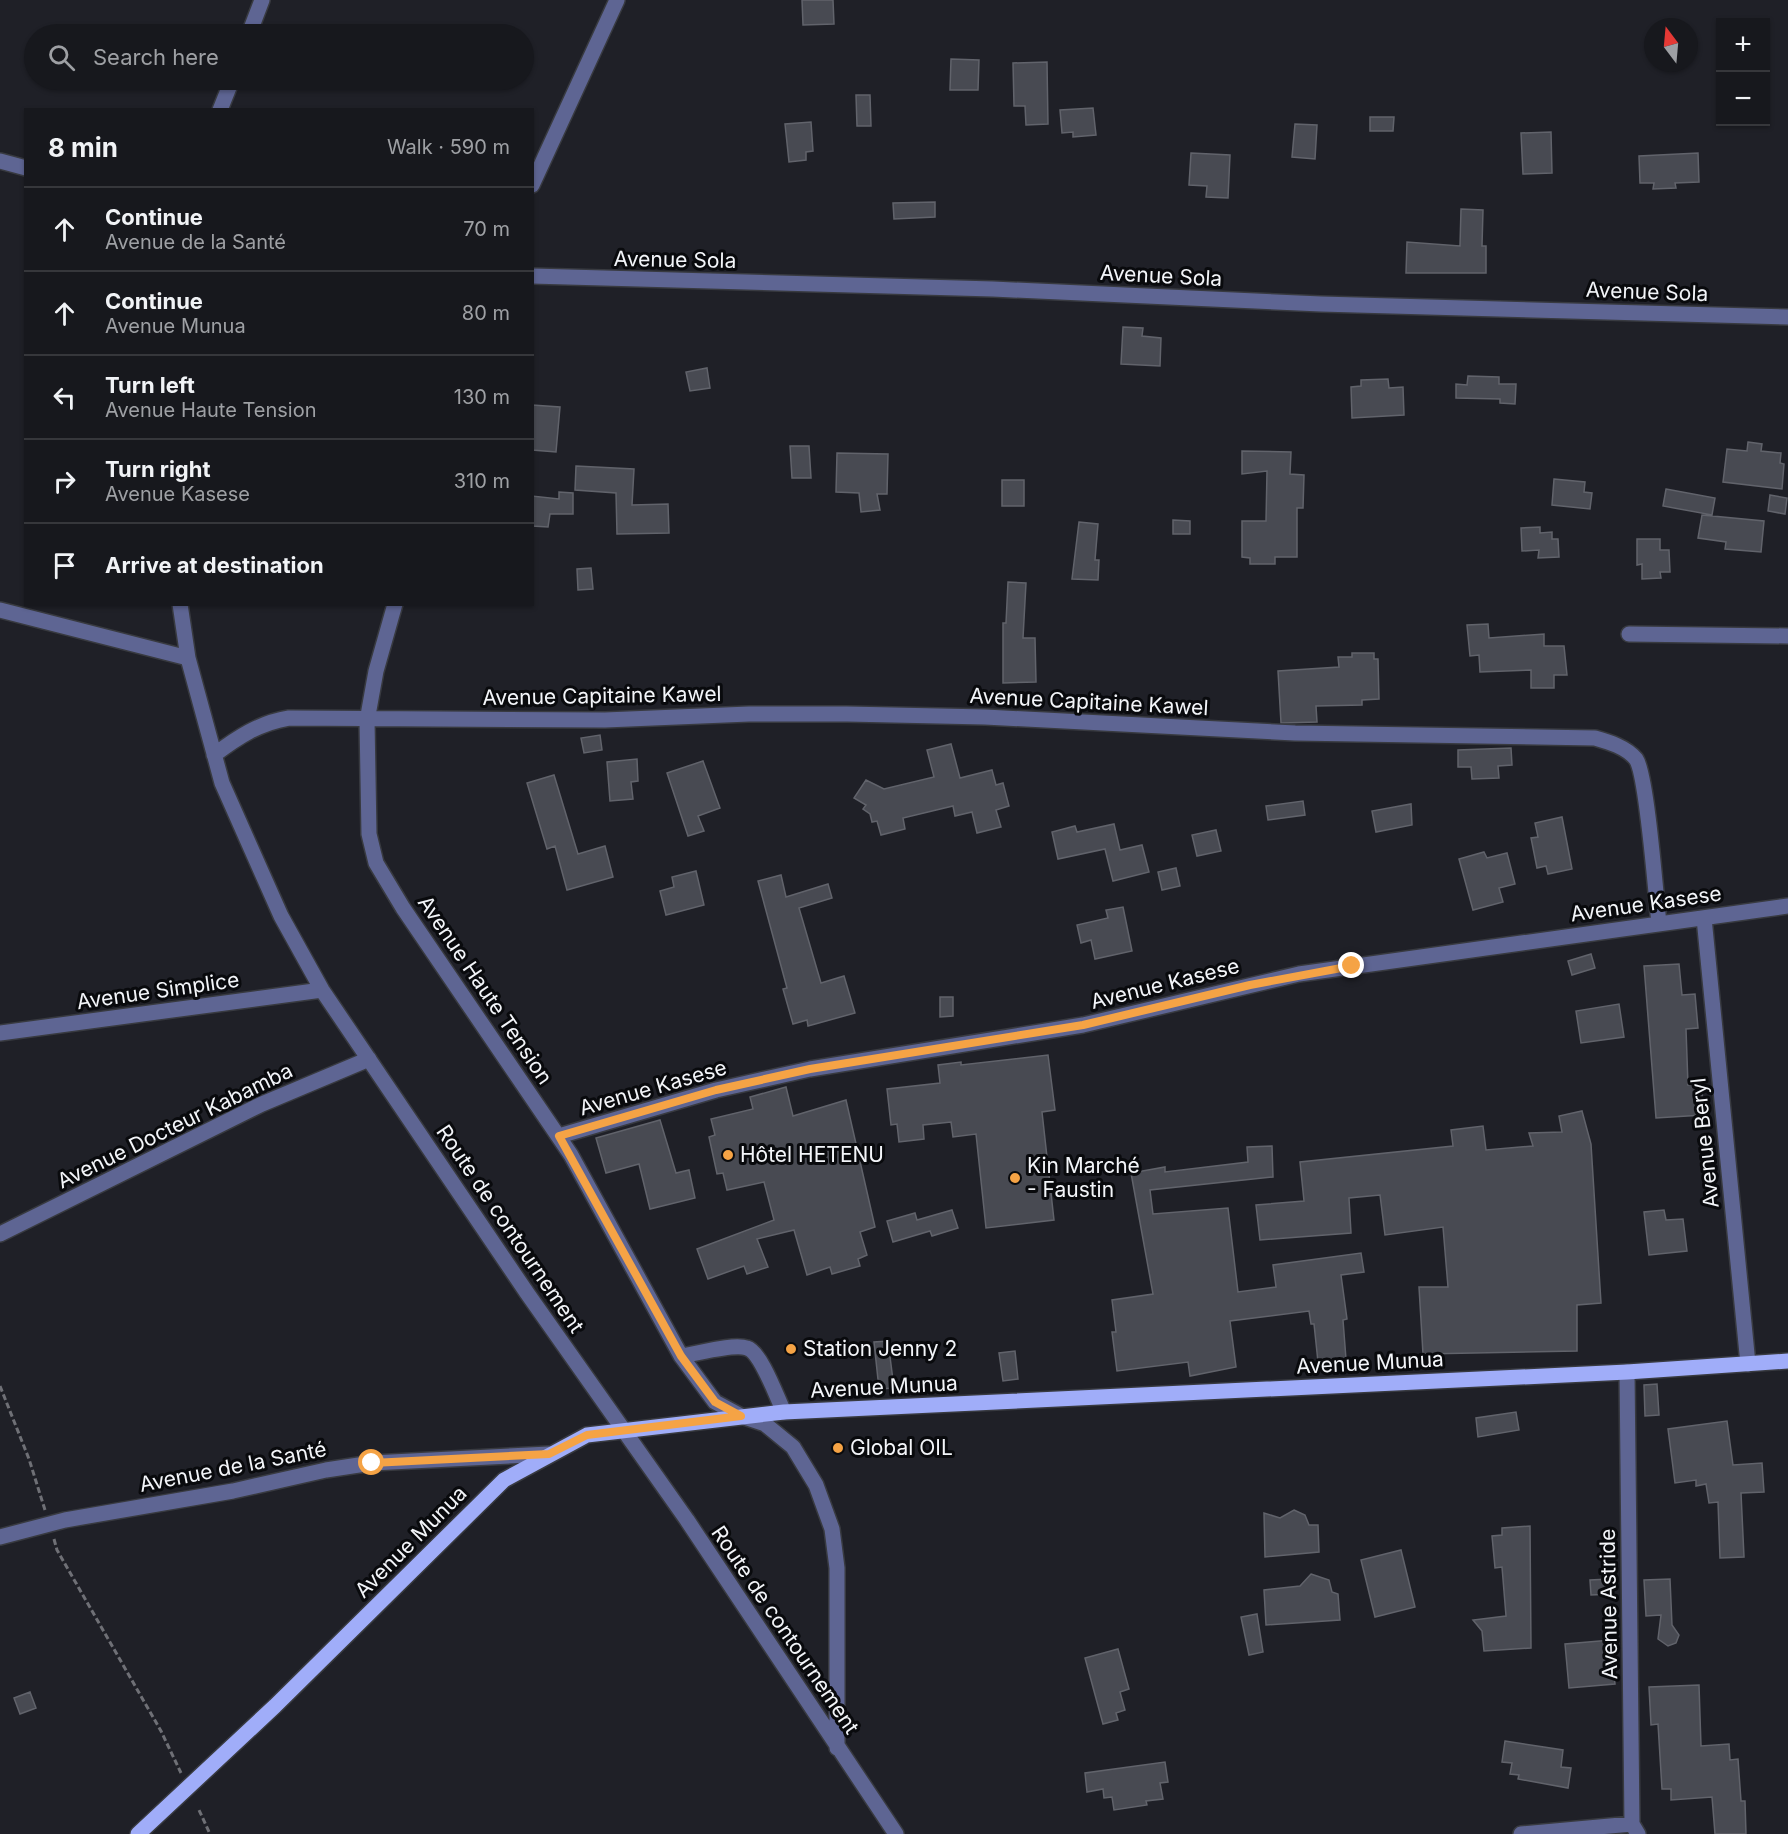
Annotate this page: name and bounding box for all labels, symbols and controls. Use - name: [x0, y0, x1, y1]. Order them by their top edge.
- north arrow: [1644, 18, 1698, 72]
- map controls: [1716, 18, 1770, 126]
- button: +: [1716, 18, 1770, 72]
- search box: [24, 24, 534, 90]
- icon: search: [45, 41, 78, 74]
- text: Search here: [93, 44, 219, 70]
- button: −: [1716, 72, 1770, 126]
- text: 8 min: [48, 132, 118, 163]
- text: Walk · 590 m: [387, 135, 510, 159]
- text: Continue: [105, 204, 203, 230]
- icon: ahead: [48, 213, 81, 246]
- text: 70 m: [463, 217, 510, 241]
- text: Avenue de la Santé: [105, 230, 286, 254]
- street label: Avenue Sola: [613, 246, 737, 273]
- street label: Avenue Sola: [1099, 260, 1223, 291]
- street label: Avenue Sola: [1585, 277, 1709, 306]
- text: Continue: [105, 288, 203, 314]
- icon: ahead: [48, 297, 81, 330]
- text: 80 m: [462, 301, 510, 325]
- text: Avenue Munua: [105, 314, 246, 338]
- text: Turn left: [105, 372, 195, 398]
- icon: left: [48, 381, 81, 414]
- text: 130 m: [454, 385, 510, 409]
- text: Avenue Haute Tension: [105, 398, 316, 422]
- text: Turn right: [105, 456, 211, 482]
- icon: right: [48, 465, 81, 498]
- text: 310 m: [454, 469, 510, 493]
- text: Avenue Kasese: [105, 482, 250, 506]
- icon: arrive: [48, 549, 81, 582]
- text: Arrive at destination: [105, 552, 324, 578]
- street label: Avenue Capitaine Kawel: [482, 681, 722, 710]
- street label: Avenue Capitaine Kawel: [969, 683, 1209, 720]
- street label: Avenue Kasese: [1569, 881, 1723, 926]
- street label: Avenue Haute Tension: [413, 891, 558, 1089]
- route end: [1338, 952, 1364, 978]
- street label: Avenue Kasese: [1088, 953, 1242, 1014]
- street label: Avenue Simplice: [75, 967, 241, 1014]
- street label: Avenue Kasese: [576, 1055, 729, 1121]
- street label: Avenue Docteur Kabamba: [53, 1058, 296, 1193]
- street label: Avenue Beryl: [1685, 1077, 1724, 1209]
- street label: Route de contournement: [431, 1120, 589, 1338]
- place label: Hôtel HETENU: [740, 1142, 884, 1167]
- marker: Hôtel HETENU: [721, 1148, 735, 1162]
- place label: Kin Marché - Faustin: [1027, 1153, 1140, 1202]
- marker: Kin Marché - Faustin: [1008, 1171, 1022, 1185]
- place label: Station Jenny 2: [803, 1336, 957, 1361]
- marker: Station Jenny 2: [784, 1342, 798, 1356]
- street label: Avenue Munua: [1296, 1346, 1444, 1379]
- street label: Avenue Munua: [810, 1370, 958, 1403]
- place label: Global OIL: [850, 1435, 953, 1460]
- street label: Avenue de la Santé: [137, 1436, 329, 1497]
- marker: Global OIL: [831, 1441, 845, 1455]
- route start: [358, 1449, 384, 1475]
- street label: Avenue Munua: [350, 1481, 472, 1603]
- street label: Route de contournement: [706, 1521, 864, 1739]
- street label: Avenue Astride: [1595, 1529, 1622, 1679]

